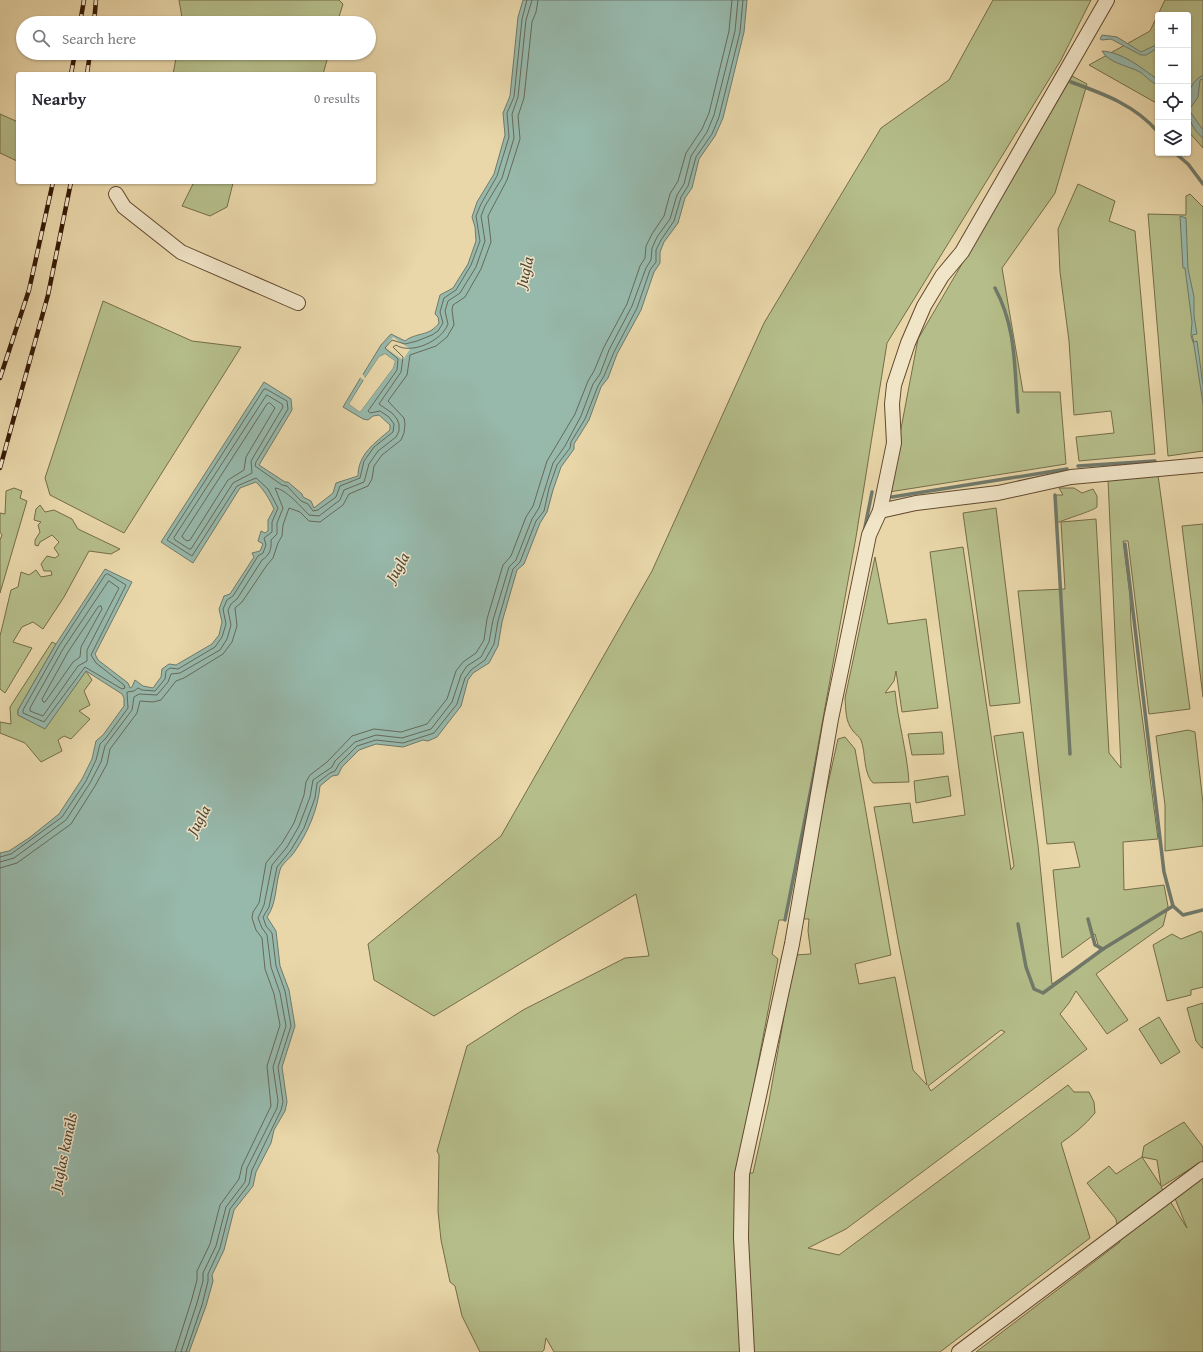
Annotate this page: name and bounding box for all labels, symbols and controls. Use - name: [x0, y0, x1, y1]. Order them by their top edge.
- map controls: [1155, 12, 1191, 156]
- button: +: [1155, 12, 1191, 48]
- search box: [16, 16, 376, 60]
- icon: search: [30, 27, 52, 49]
- text: Search here: [62, 28, 136, 49]
- button: −: [1155, 48, 1191, 84]
- button: locate: [1155, 84, 1191, 120]
- text: Nearby: [32, 86, 86, 111]
- text: 0 results: [314, 89, 360, 108]
- button: layers: [1155, 120, 1191, 156]
- water label: Jugla: [508, 253, 540, 293]
- water label: Jugla: [377, 547, 416, 589]
- water label: Jugla: [178, 800, 216, 842]
- water label: Juglas kanāls: [42, 1110, 83, 1197]

